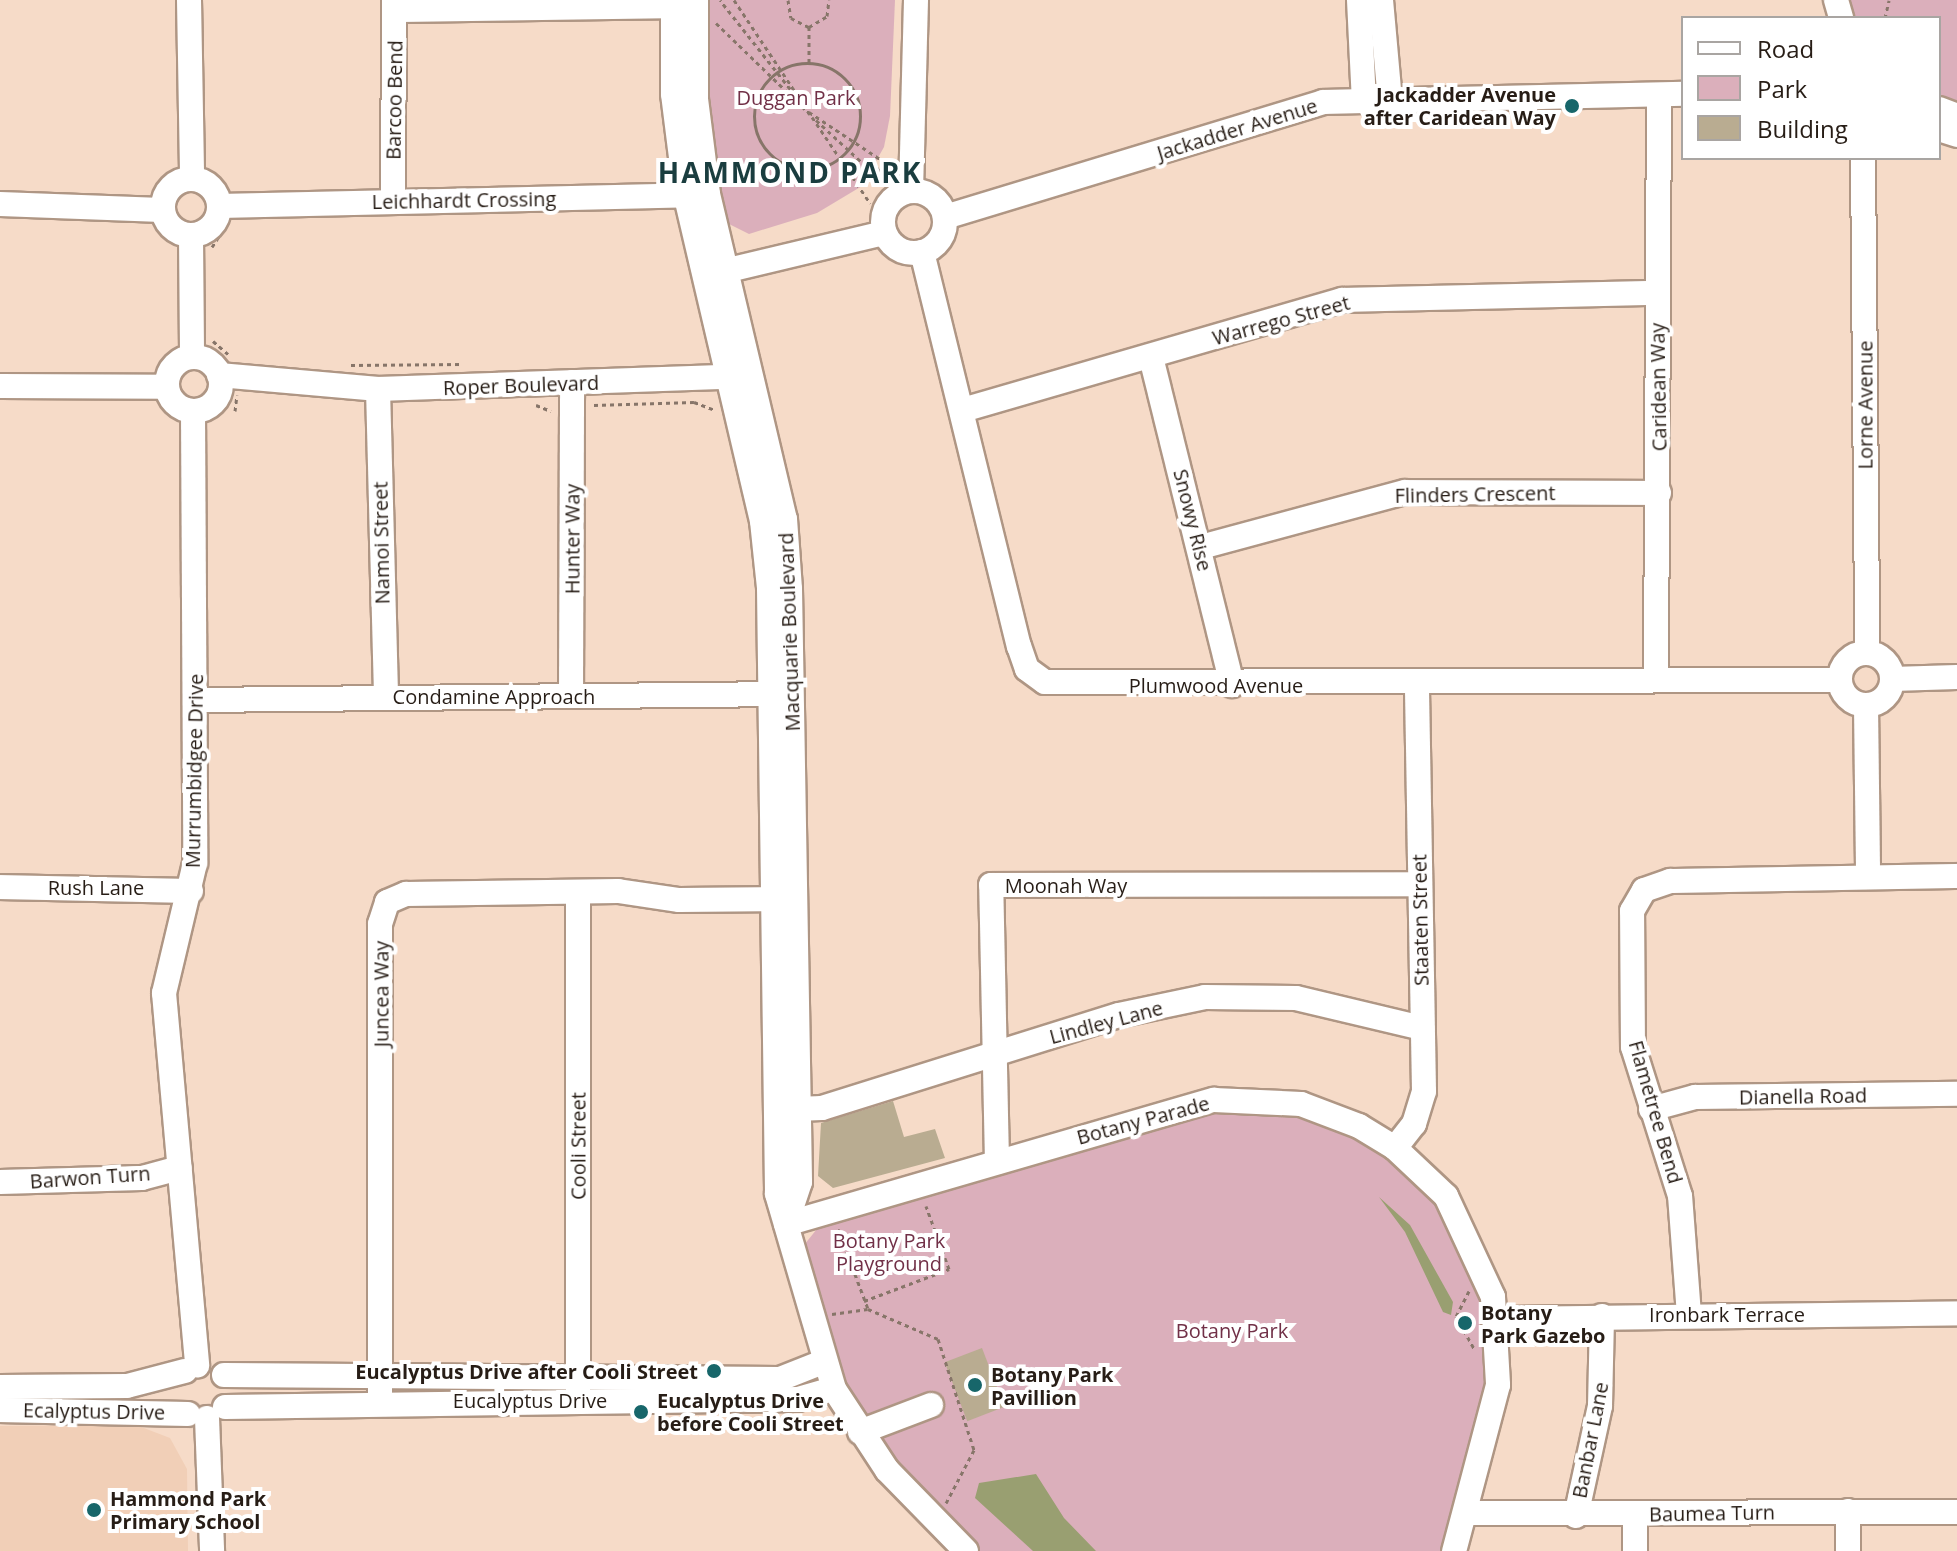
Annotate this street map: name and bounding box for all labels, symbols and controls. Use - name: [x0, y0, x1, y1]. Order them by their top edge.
- legend: [1681, 16, 1941, 160]
- text: Road: [1757, 32, 1814, 65]
- street label: Barcoo Bend: [381, 40, 407, 160]
- text: Park: [1757, 72, 1807, 105]
- place label: Jackadder Avenue after Caridean Way: [1364, 82, 1556, 129]
- park label: Duggan Park: [737, 85, 855, 109]
- street label: Jackadder Avenue: [1154, 93, 1320, 165]
- marker: Jackadder Avenue after Caridean Way: [1563, 97, 1581, 115]
- text: Building: [1757, 112, 1848, 145]
- district label: HAMMOND PARK: [658, 155, 922, 189]
- street label: Leichhardt Crossing: [371, 186, 557, 214]
- street label: Warrego Street: [1210, 290, 1352, 350]
- street label: Caridean Way: [1645, 323, 1671, 451]
- street label: Lorne Avenue: [1853, 341, 1877, 469]
- street label: Roper Boulevard: [443, 370, 599, 400]
- street label: Snowy Rise: [1169, 467, 1217, 573]
- street label: Namoi Street: [368, 481, 394, 605]
- street label: Flinders Crescent: [1394, 481, 1556, 507]
- street label: Hunter Way: [560, 484, 584, 594]
- street label: Macquarie Boulevard: [774, 532, 804, 732]
- street label: Plumwood Avenue: [1129, 673, 1303, 697]
- street label: Murrumbidgee Drive: [180, 674, 208, 868]
- street label: Condamine Approach: [393, 684, 595, 708]
- street label: Staaten Street: [1407, 854, 1433, 986]
- street label: Moonah Way: [1005, 873, 1127, 897]
- street label: Rush Lane: [48, 875, 144, 899]
- street label: Juncea Way: [369, 941, 393, 1047]
- street label: Lindley Lane: [1047, 995, 1165, 1049]
- street label: Flametree Bend: [1624, 1038, 1688, 1186]
- street label: Dianella Road: [1739, 1083, 1867, 1109]
- street label: Botany Parade: [1074, 1091, 1212, 1149]
- street label: Cooli Street: [566, 1092, 590, 1200]
- street label: Barwon Turn: [29, 1161, 151, 1193]
- park label: Botany Park Playground: [833, 1228, 945, 1275]
- place label: Botany Park Gazebo: [1481, 1300, 1605, 1347]
- street label: Ironbark Terrace: [1649, 1302, 1805, 1326]
- marker: Botany Park Gazebo: [1456, 1314, 1474, 1332]
- park label: Botany Park: [1176, 1318, 1288, 1342]
- place label: Eucalyptus Drive after Cooli Street: [355, 1359, 698, 1383]
- marker: Eucalyptus Drive after Cooli Street: [705, 1362, 723, 1380]
- place label: Botany Park Pavillion: [991, 1362, 1113, 1409]
- marker: Botany Park Pavillion: [966, 1376, 984, 1394]
- street label: Banbar Lane: [1567, 1380, 1613, 1500]
- street label: Eucalyptus Drive: [453, 1388, 607, 1412]
- place label: Eucalyptus Drive before Cooli Street: [657, 1388, 844, 1435]
- street label: Ecalyptus Drive: [23, 1398, 165, 1424]
- marker: Eucalyptus Drive before Cooli Street: [632, 1403, 650, 1421]
- place label: Hammond Park Primary School: [110, 1486, 266, 1533]
- street label: Baumea Turn: [1649, 1500, 1775, 1526]
- marker: Hammond Park Primary School: [85, 1501, 103, 1519]

